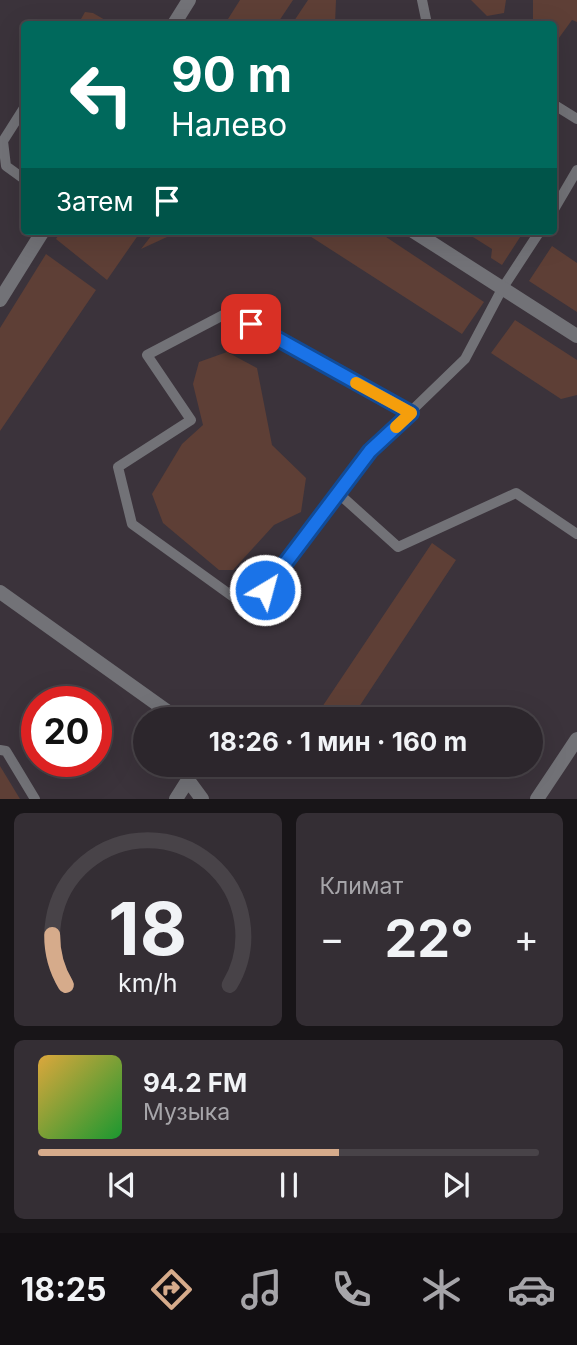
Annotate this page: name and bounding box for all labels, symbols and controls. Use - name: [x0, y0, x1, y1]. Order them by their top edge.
- text: 90 m: [171, 45, 292, 104]
- icon: left: [56, 49, 147, 140]
- text: Налево: [171, 105, 287, 144]
- icon: arrive: [148, 182, 186, 220]
- text: Затем: [56, 186, 134, 217]
- pin: [221, 294, 281, 354]
- icon: arrive: [232, 305, 270, 343]
- position arrow: [228, 553, 302, 627]
- speed limit sign: 20: [21, 686, 112, 777]
- text: 18:26 · 1 мин · 160 m: [209, 726, 467, 757]
- text: Климат: [320, 872, 403, 900]
- text: 18: [108, 885, 187, 974]
- text: 22°: [385, 907, 474, 970]
- text: −: [320, 915, 345, 961]
- text: +: [514, 915, 539, 961]
- text: km/h: [118, 968, 177, 998]
- text: 94.2 FM: [143, 1067, 247, 1098]
- text: Музыка: [143, 1098, 230, 1126]
- icon: previous: [103, 1166, 141, 1204]
- icon: pause: [270, 1166, 308, 1204]
- icon: next: [437, 1166, 475, 1204]
- icon: directions: [147, 1265, 196, 1314]
- icon: music: [237, 1265, 286, 1314]
- icon: phone: [327, 1265, 376, 1314]
- icon: climate: [417, 1265, 466, 1314]
- icon: car: [507, 1265, 556, 1314]
- text: 18:25: [21, 1270, 106, 1309]

